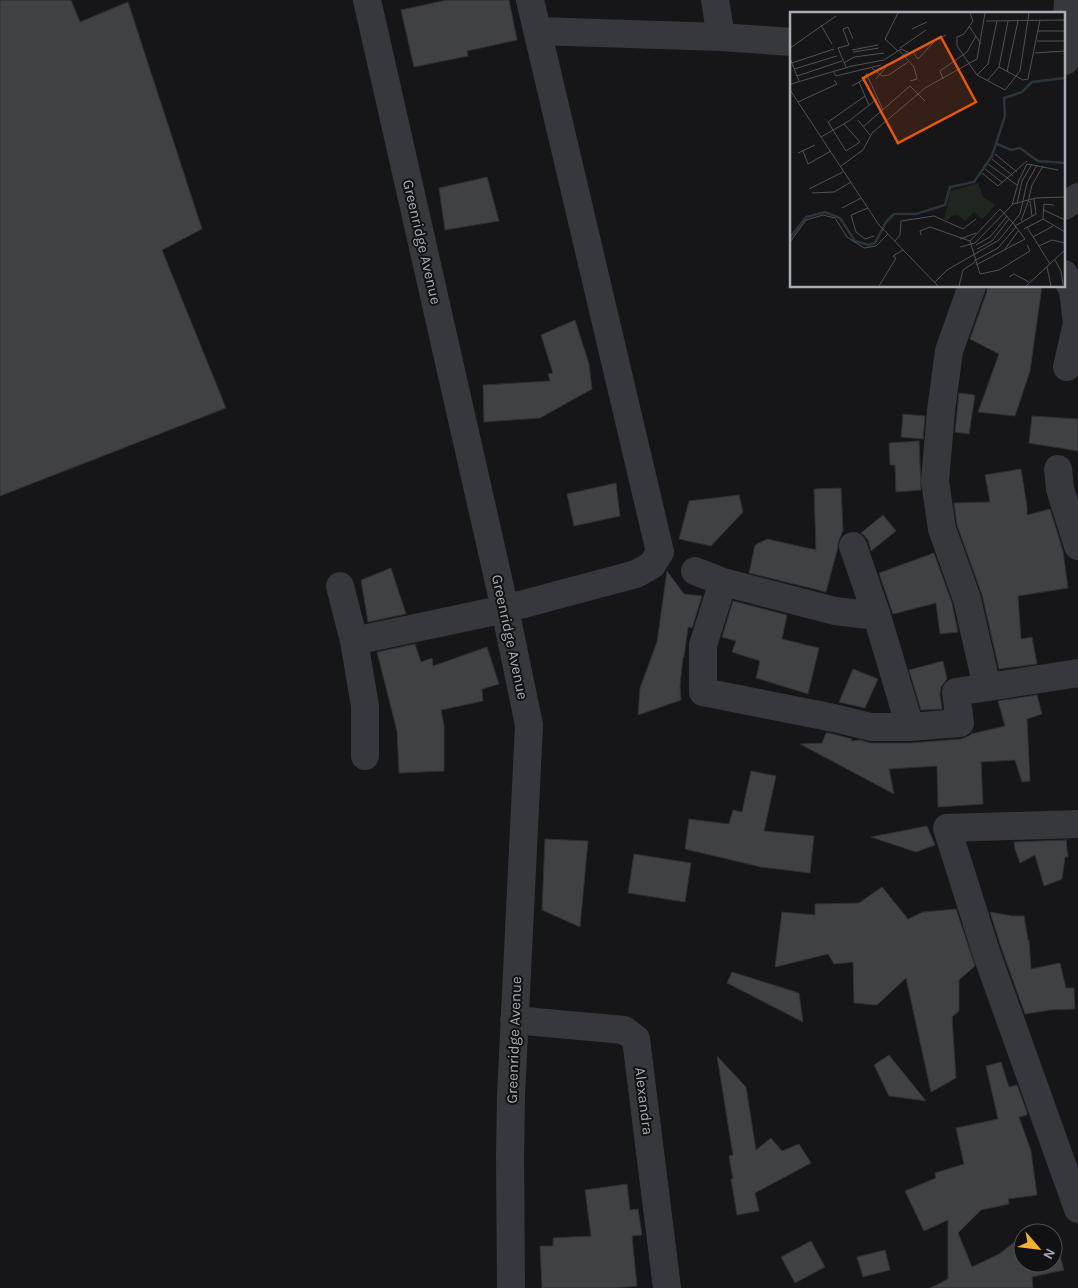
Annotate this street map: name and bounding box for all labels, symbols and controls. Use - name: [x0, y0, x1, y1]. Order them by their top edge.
- inset map: [790, 12, 1066, 288]
- street label: Greenridge Avenue: [399, 178, 445, 306]
- street label: Greenridge Avenue: [488, 573, 532, 701]
- street label: Greenridge Avenue: [503, 976, 525, 1104]
- street label: Alexandra: [631, 1066, 657, 1136]
- north arrow: [1013, 1223, 1063, 1273]
- text: N: [1039, 1245, 1059, 1262]

